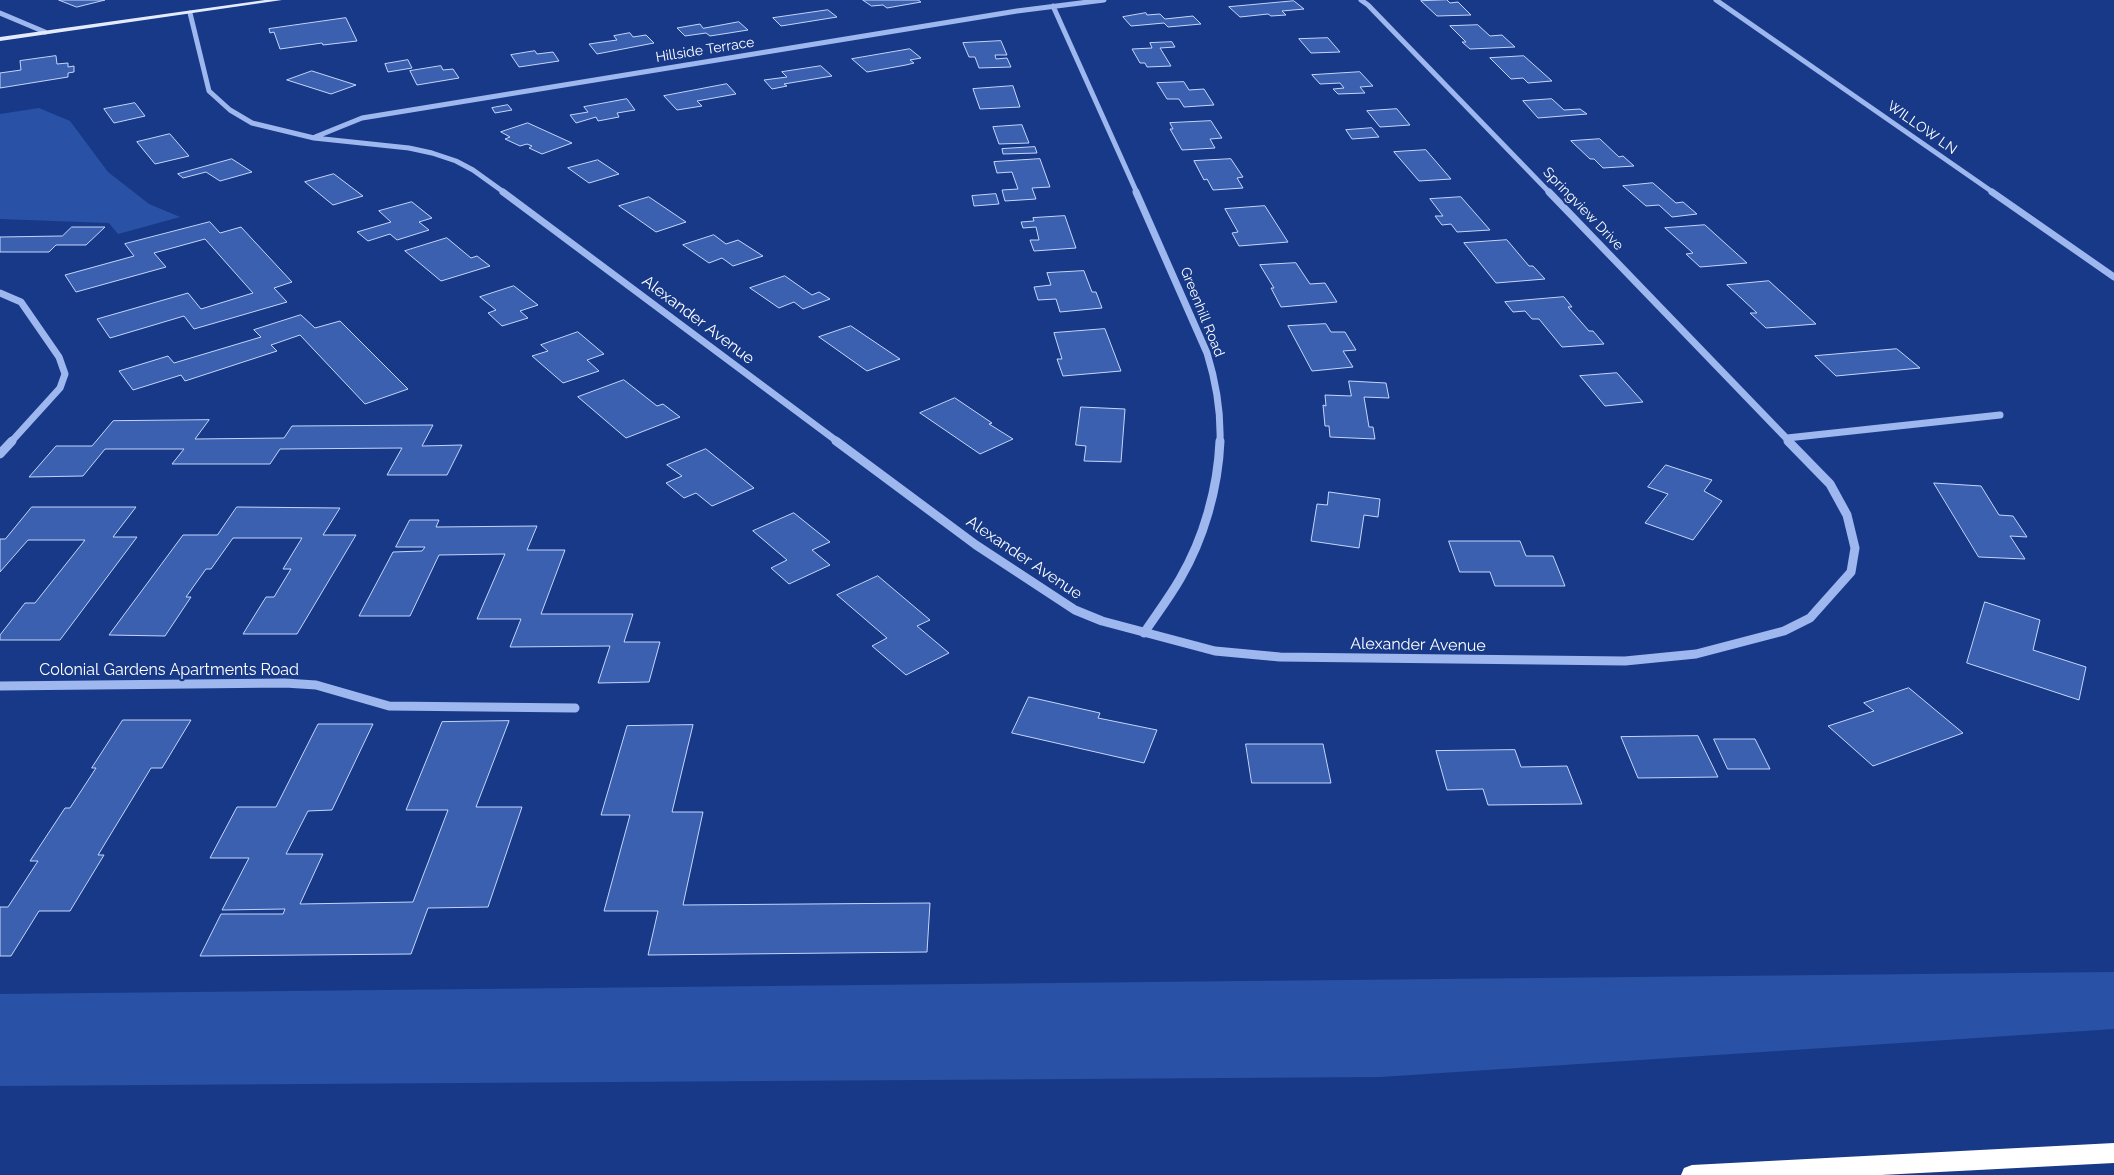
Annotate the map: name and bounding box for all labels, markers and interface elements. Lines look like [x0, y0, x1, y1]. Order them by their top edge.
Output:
street label: Hillside Terrace [654, 34, 756, 66]
street label: WILLOW LN [1884, 98, 1960, 158]
street label: Springview Drive [1539, 164, 1627, 254]
street label: Greenhill Road [1176, 265, 1228, 359]
street label: Alexander Avenue [638, 272, 758, 368]
street label: Alexander Avenue [962, 512, 1086, 604]
street label: Alexander Avenue [1350, 634, 1486, 656]
street label: Colonial Gardens Apartments Road [39, 660, 299, 680]

